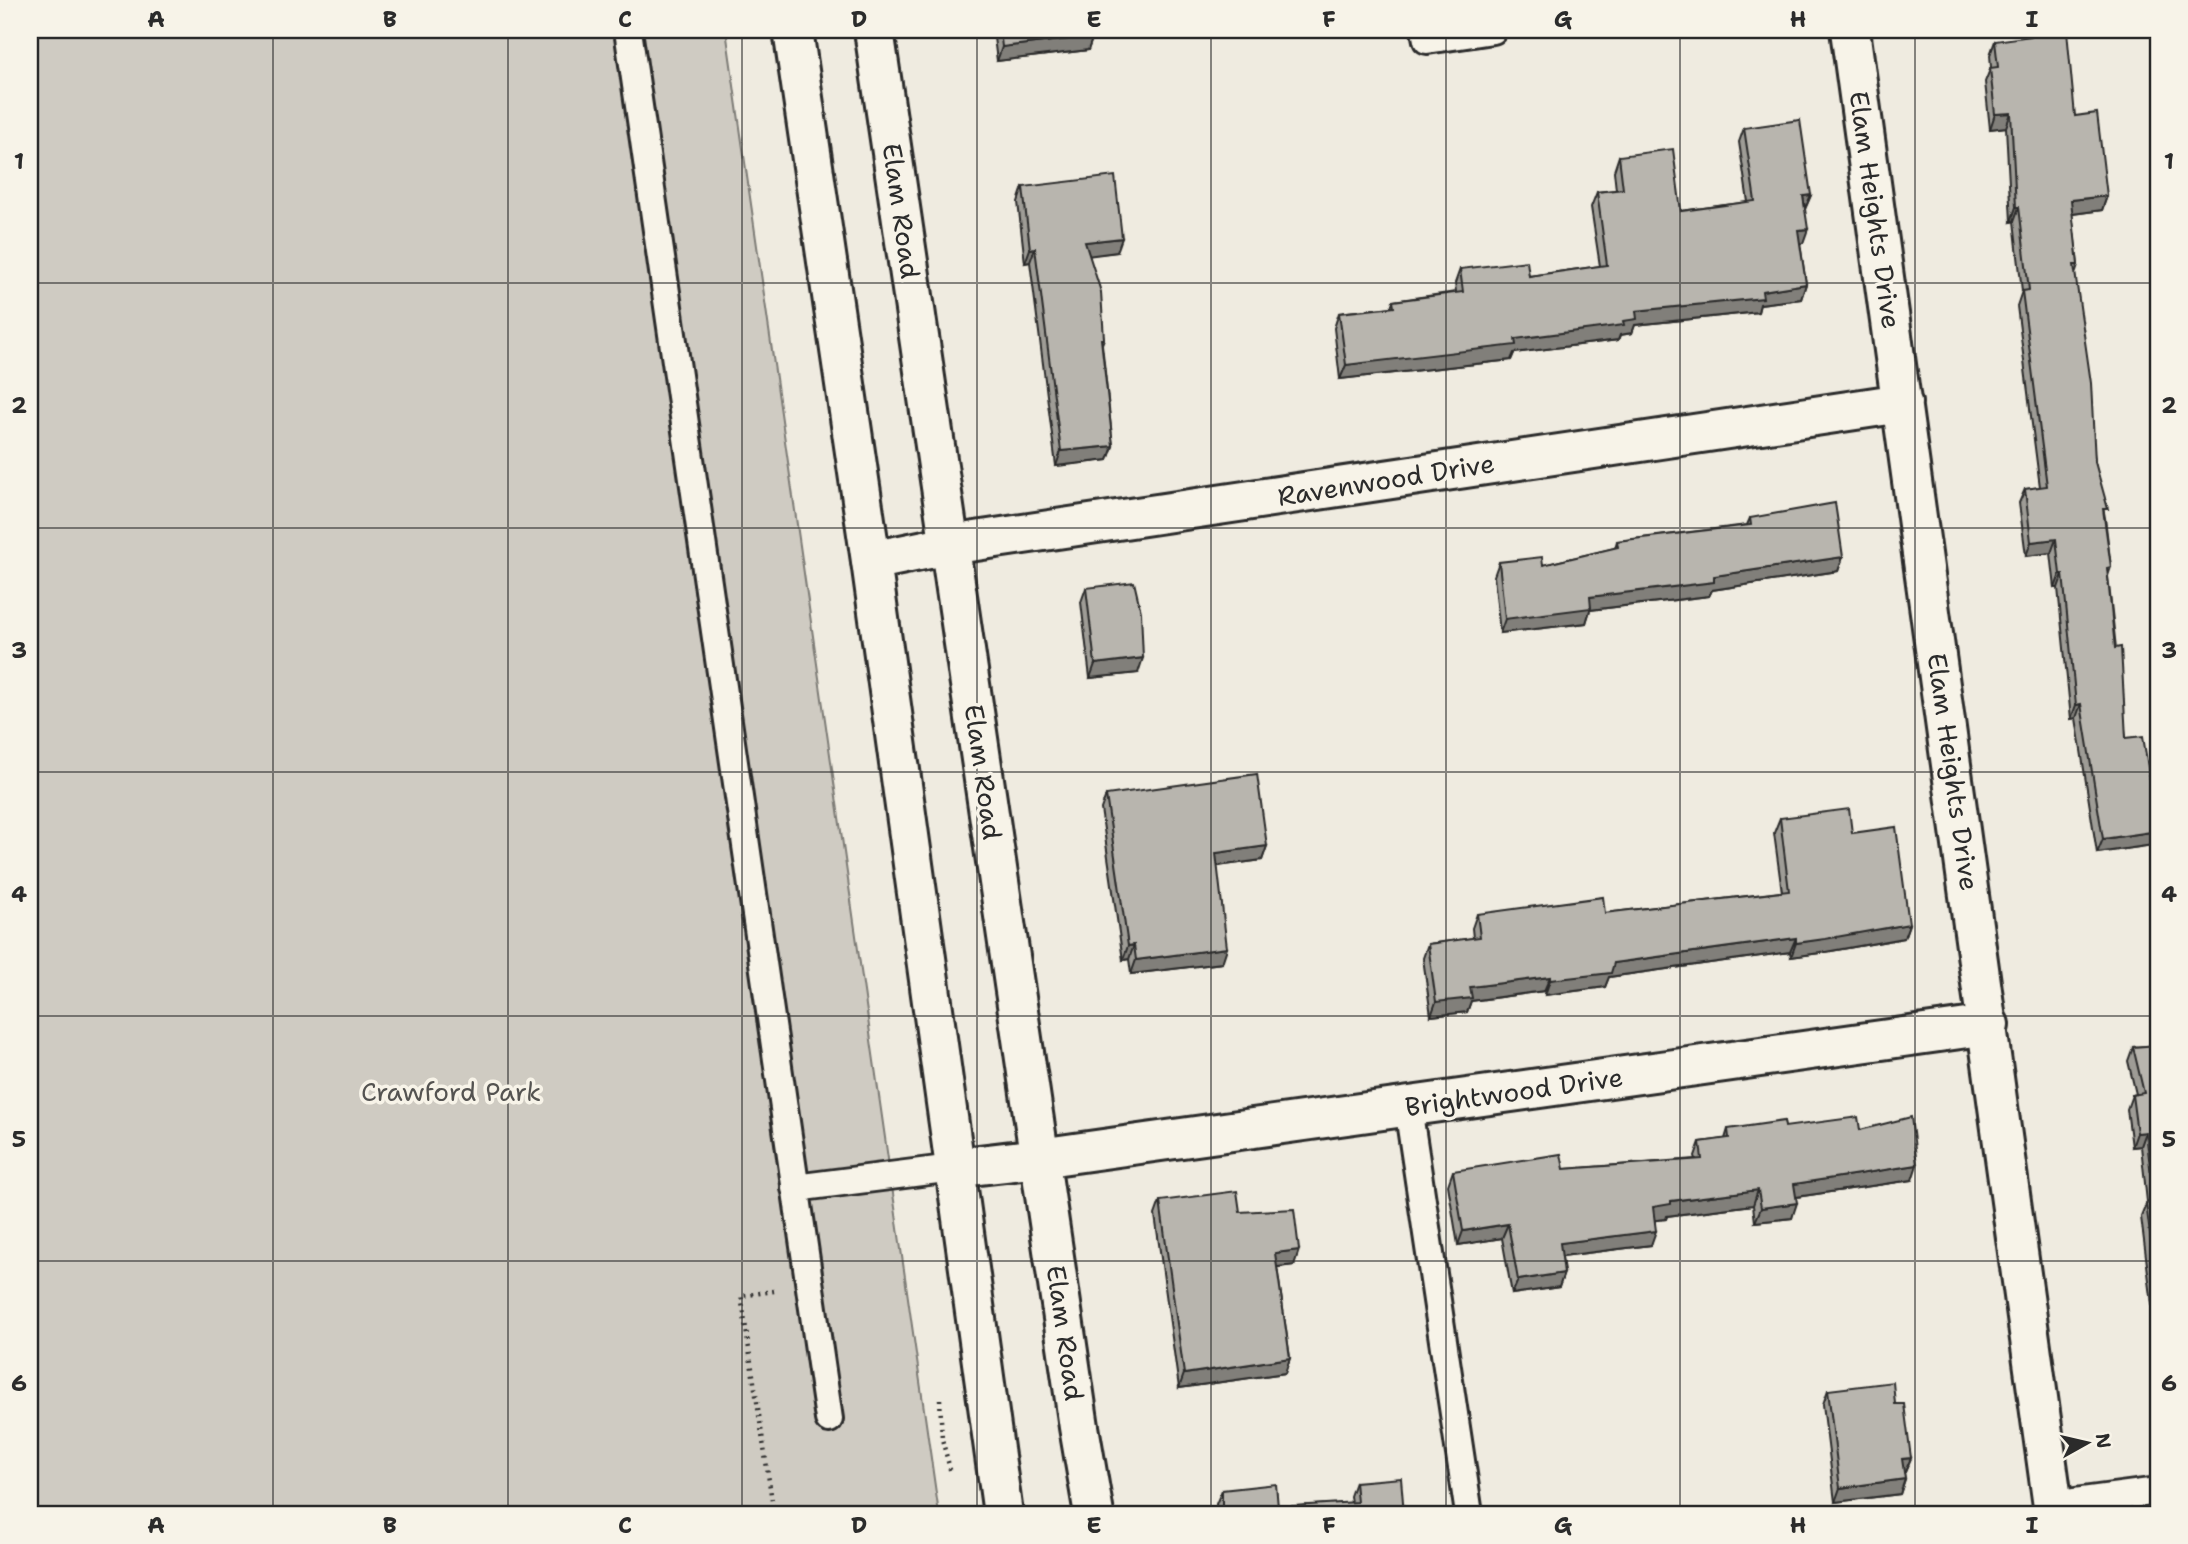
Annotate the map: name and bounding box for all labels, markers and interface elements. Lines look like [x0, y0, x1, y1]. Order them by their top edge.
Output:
text: A [147, 4, 165, 34]
text: B [383, 4, 397, 34]
text: C [618, 4, 632, 34]
text: D [851, 4, 867, 34]
text: E [1086, 4, 1102, 34]
text: F [1322, 4, 1336, 34]
text: G [1554, 4, 1573, 34]
text: H [1790, 4, 1806, 34]
text: I [2026, 4, 2039, 34]
street label: Elam Heights Drive [1841, 89, 1910, 331]
street label: Elam Road [875, 141, 928, 281]
text: 1 [14, 146, 24, 176]
text: 1 [2164, 146, 2174, 176]
text: 2 [11, 390, 27, 420]
text: 2 [2161, 390, 2177, 420]
street label: Ravenwood Drive [1275, 445, 1497, 514]
text: 3 [11, 635, 27, 665]
text: 3 [2161, 635, 2177, 665]
street label: Elam Heights Drive [1919, 651, 1988, 893]
street label: Elam Road [957, 702, 1010, 842]
text: 4 [11, 879, 27, 909]
text: 4 [2161, 879, 2177, 909]
street label: Brightwood Drive [1403, 1059, 1625, 1124]
park label: Crawford Park [361, 1074, 541, 1109]
text: 5 [12, 1124, 26, 1154]
text: 5 [2162, 1124, 2176, 1154]
street label: Elam Road [1039, 1263, 1092, 1403]
text: 6 [11, 1368, 27, 1398]
text: 6 [2161, 1368, 2177, 1398]
north arrow [2052, 1408, 2122, 1478]
text: N [2090, 1432, 2117, 1450]
text: A [147, 1510, 165, 1540]
text: B [383, 1510, 397, 1540]
text: C [618, 1510, 632, 1540]
text: D [851, 1510, 867, 1540]
text: E [1086, 1510, 1102, 1540]
text: F [1322, 1510, 1336, 1540]
text: G [1554, 1510, 1573, 1540]
text: H [1790, 1510, 1806, 1540]
text: I [2026, 1510, 2039, 1540]

